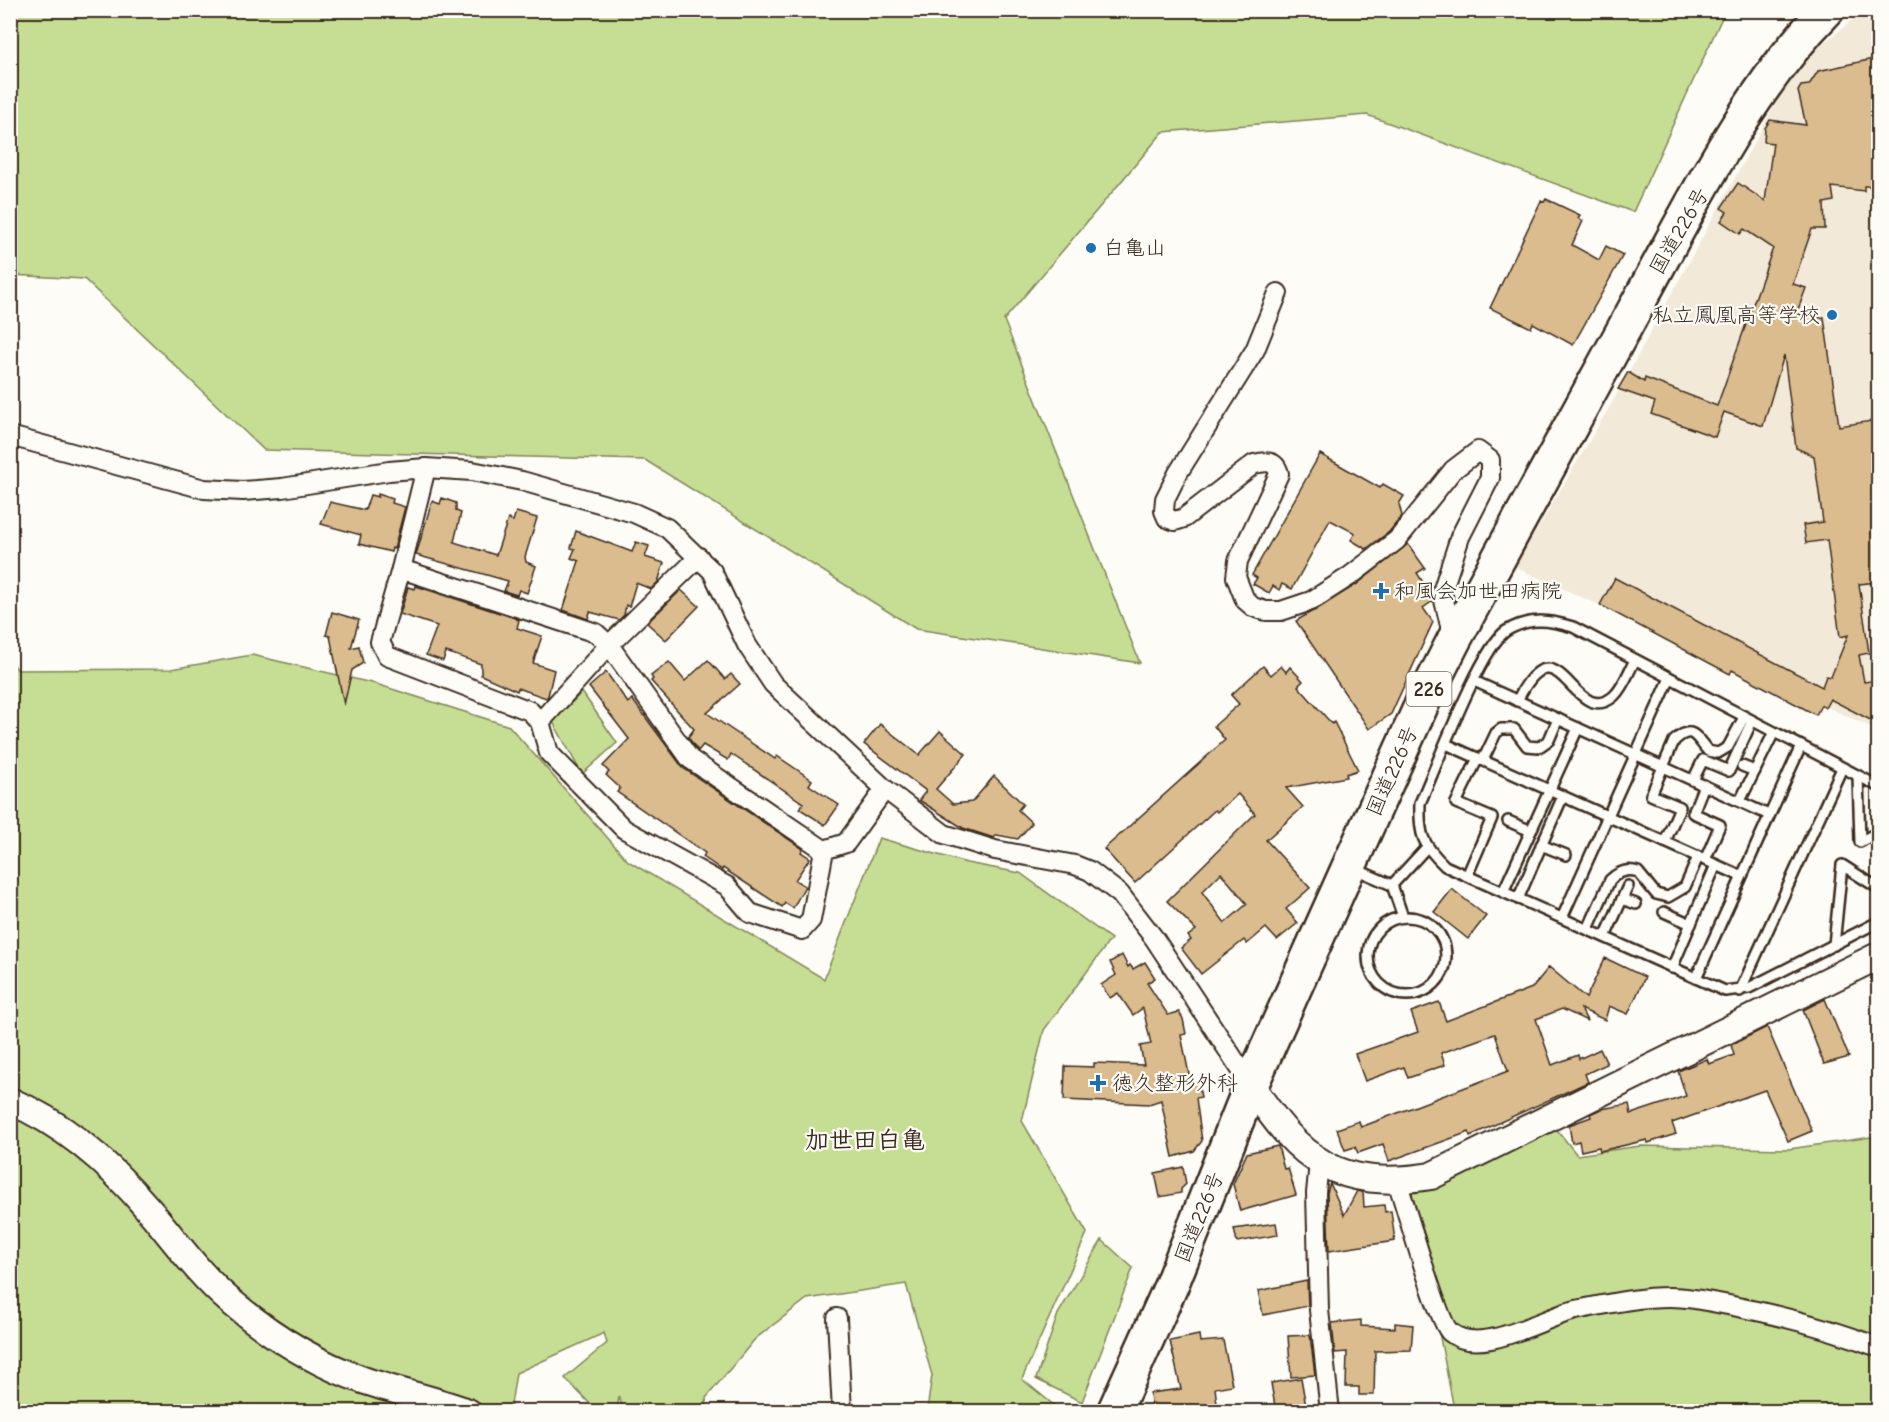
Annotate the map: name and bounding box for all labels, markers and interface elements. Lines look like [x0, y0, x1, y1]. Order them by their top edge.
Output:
street label: 国道226号 [1645, 183, 1713, 279]
place label: 白亀山 [1103, 236, 1166, 260]
marker: 白亀山 [1084, 241, 1098, 255]
place label: 私立鳳凰高等学校 [1652, 303, 1820, 327]
marker: 私立鳳凰高等学校 [1825, 308, 1839, 322]
place label: 和風会加世田病院 [1394, 579, 1562, 603]
marker: 和風会加世田病院 [1372, 582, 1390, 600]
road number: 226 [1406, 672, 1452, 706]
street label: 国道226号 [1361, 722, 1423, 820]
place label: 徳久整形外科 [1112, 1071, 1238, 1095]
marker: 徳久整形外科 [1089, 1074, 1107, 1092]
district label: 加世田白亀 [805, 1126, 925, 1154]
street label: 国道226号 [1170, 1168, 1228, 1266]

